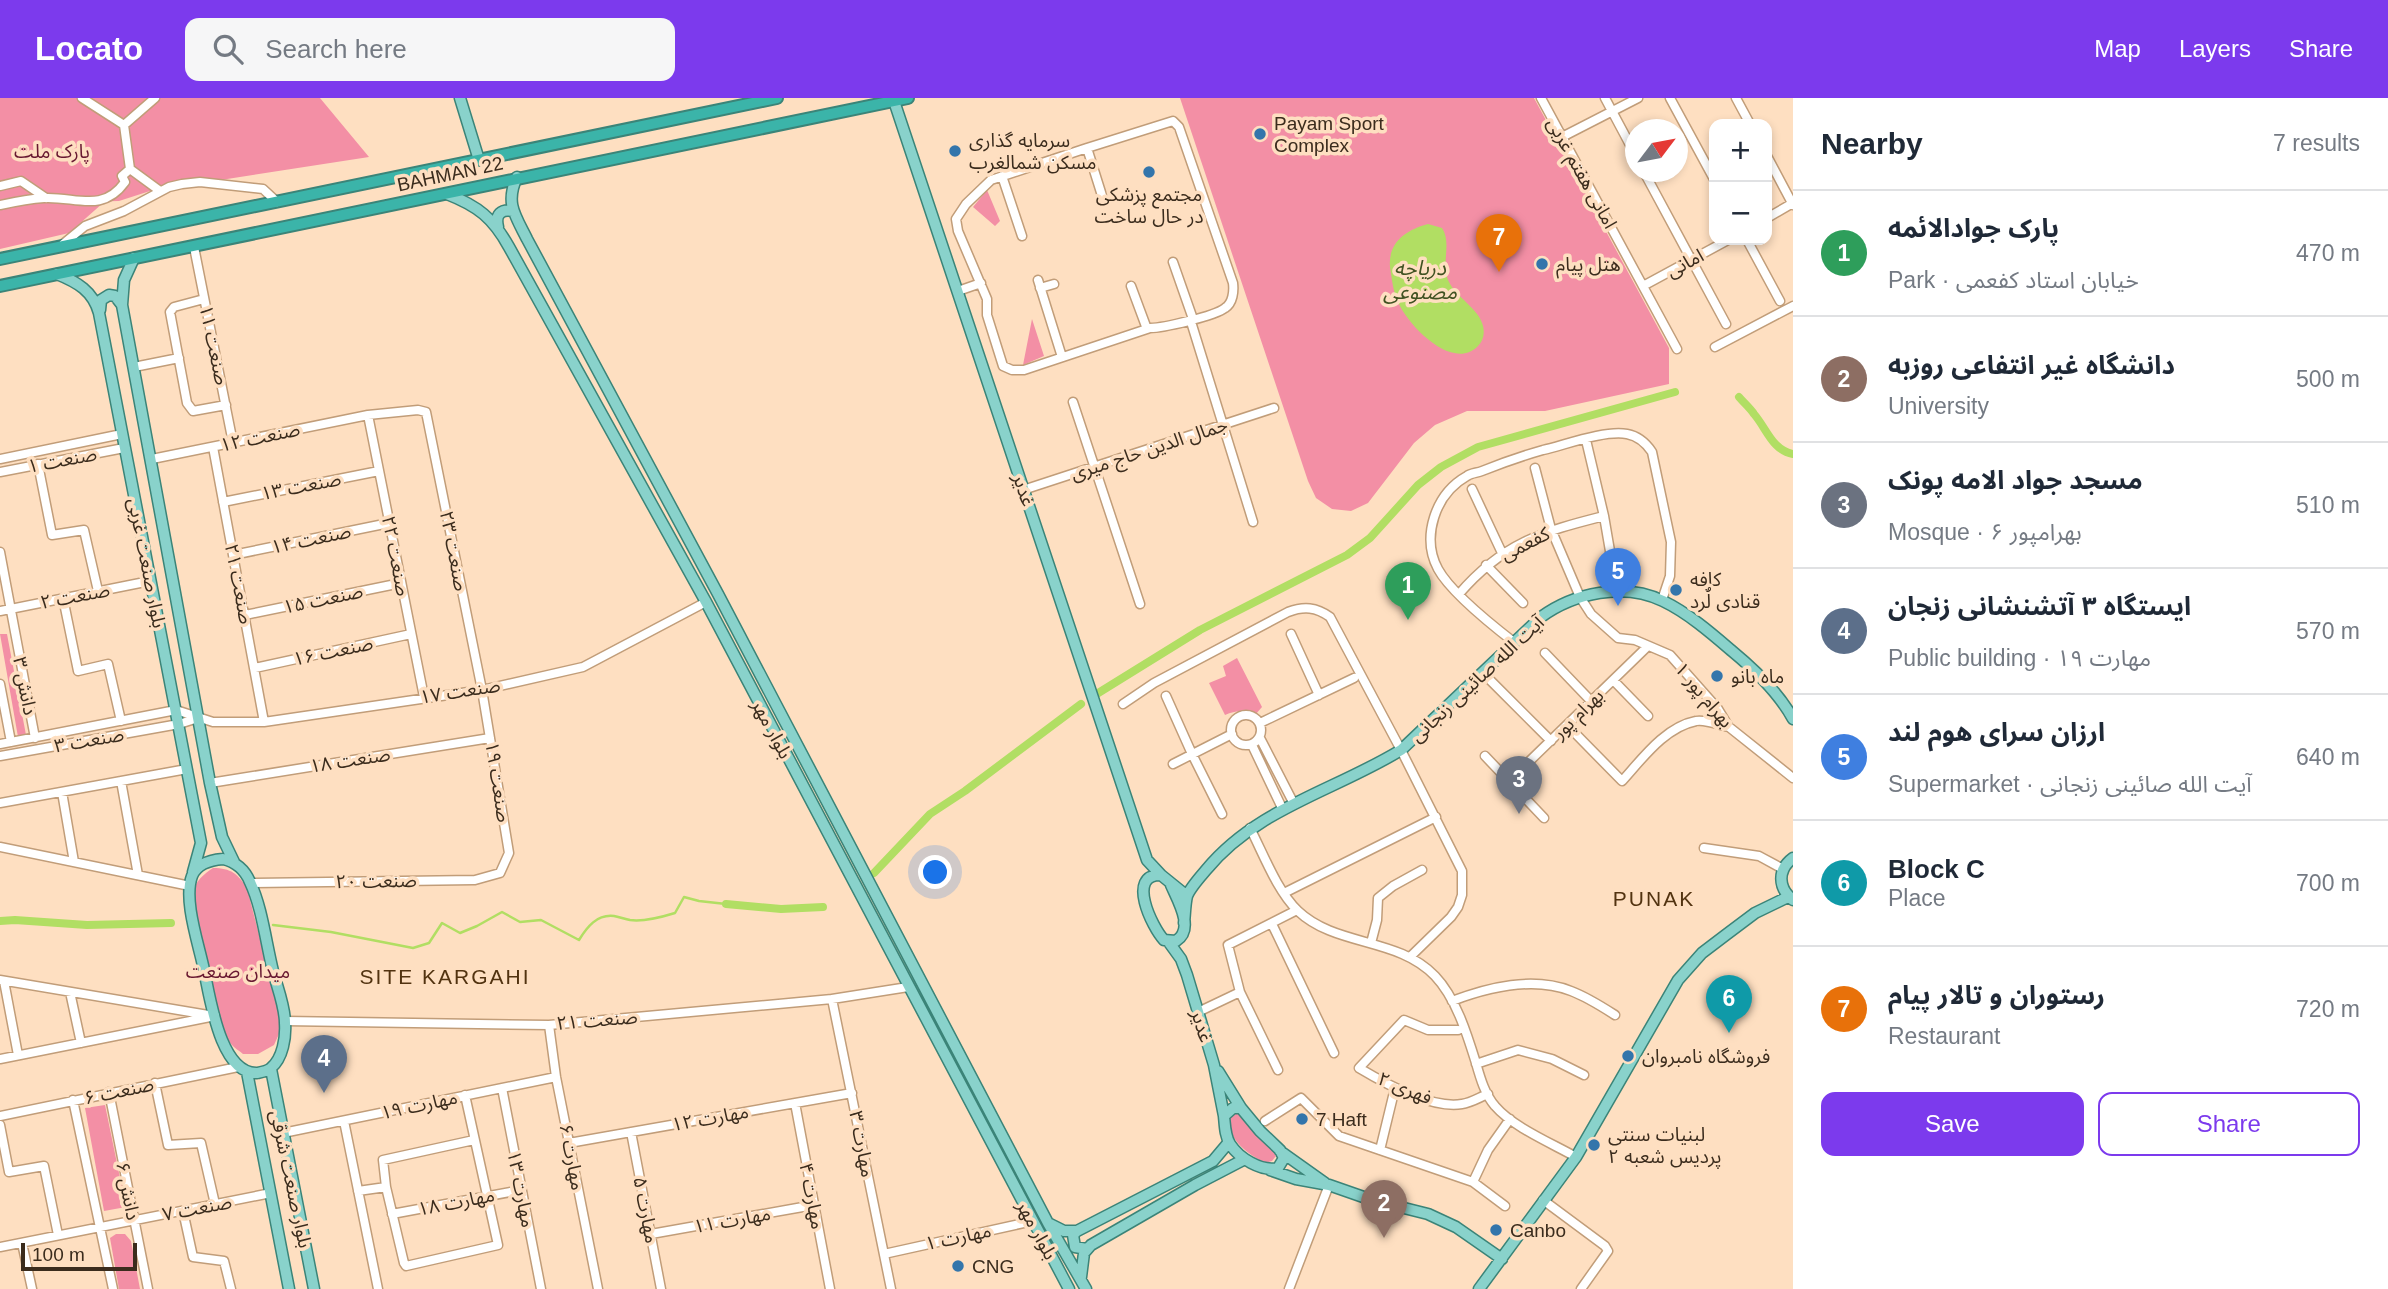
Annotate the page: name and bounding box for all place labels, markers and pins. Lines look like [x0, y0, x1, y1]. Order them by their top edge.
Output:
place label: Payam Sport Complex [1274, 113, 1385, 156]
marker: Payam Sport Complex [1252, 126, 1268, 142]
place label: سرمایه گذاری مسکن شمالغرب [969, 130, 1097, 174]
marker: سرمایه گذاری مسکن شمالغرب [947, 143, 963, 159]
marker: مجتمع پزشکی در حال ساخت [1141, 164, 1157, 180]
place label: مجتمع پزشکی در حال ساخت [1095, 184, 1203, 228]
pin: 7 [1476, 214, 1522, 272]
place label: هتل پیام [1556, 254, 1621, 279]
marker: هتل پیام [1534, 256, 1550, 272]
pin: 5 [1595, 548, 1641, 606]
pin: 1 [1385, 562, 1431, 620]
place label: کافه قنادی لٌرد [1690, 569, 1760, 613]
marker: کافه قنادی لٌرد [1668, 582, 1684, 598]
place label: ماه بانو [1731, 666, 1784, 688]
marker: ماه بانو [1709, 668, 1725, 684]
pin: 3 [1496, 756, 1542, 814]
pin: 6 [1706, 975, 1752, 1033]
pin: 4 [301, 1035, 347, 1093]
place label: فروشگاه نامبروان [1642, 1046, 1770, 1068]
marker: فروشگاه نامبروان [1620, 1048, 1636, 1064]
place label: 7 Haft [1316, 1109, 1367, 1130]
marker: 7 Haft [1294, 1111, 1310, 1127]
place label: لبنیات سنتی پردیس شعبه ۲ [1608, 1124, 1721, 1169]
marker: لبنیات سنتی پردیس شعبه ۲ [1586, 1137, 1602, 1153]
pin: 2 [1361, 1180, 1407, 1238]
place label: Canbo [1510, 1220, 1566, 1241]
marker: Canbo [1488, 1222, 1504, 1238]
place label: CNG [972, 1256, 1014, 1277]
marker: CNG [950, 1258, 966, 1274]

